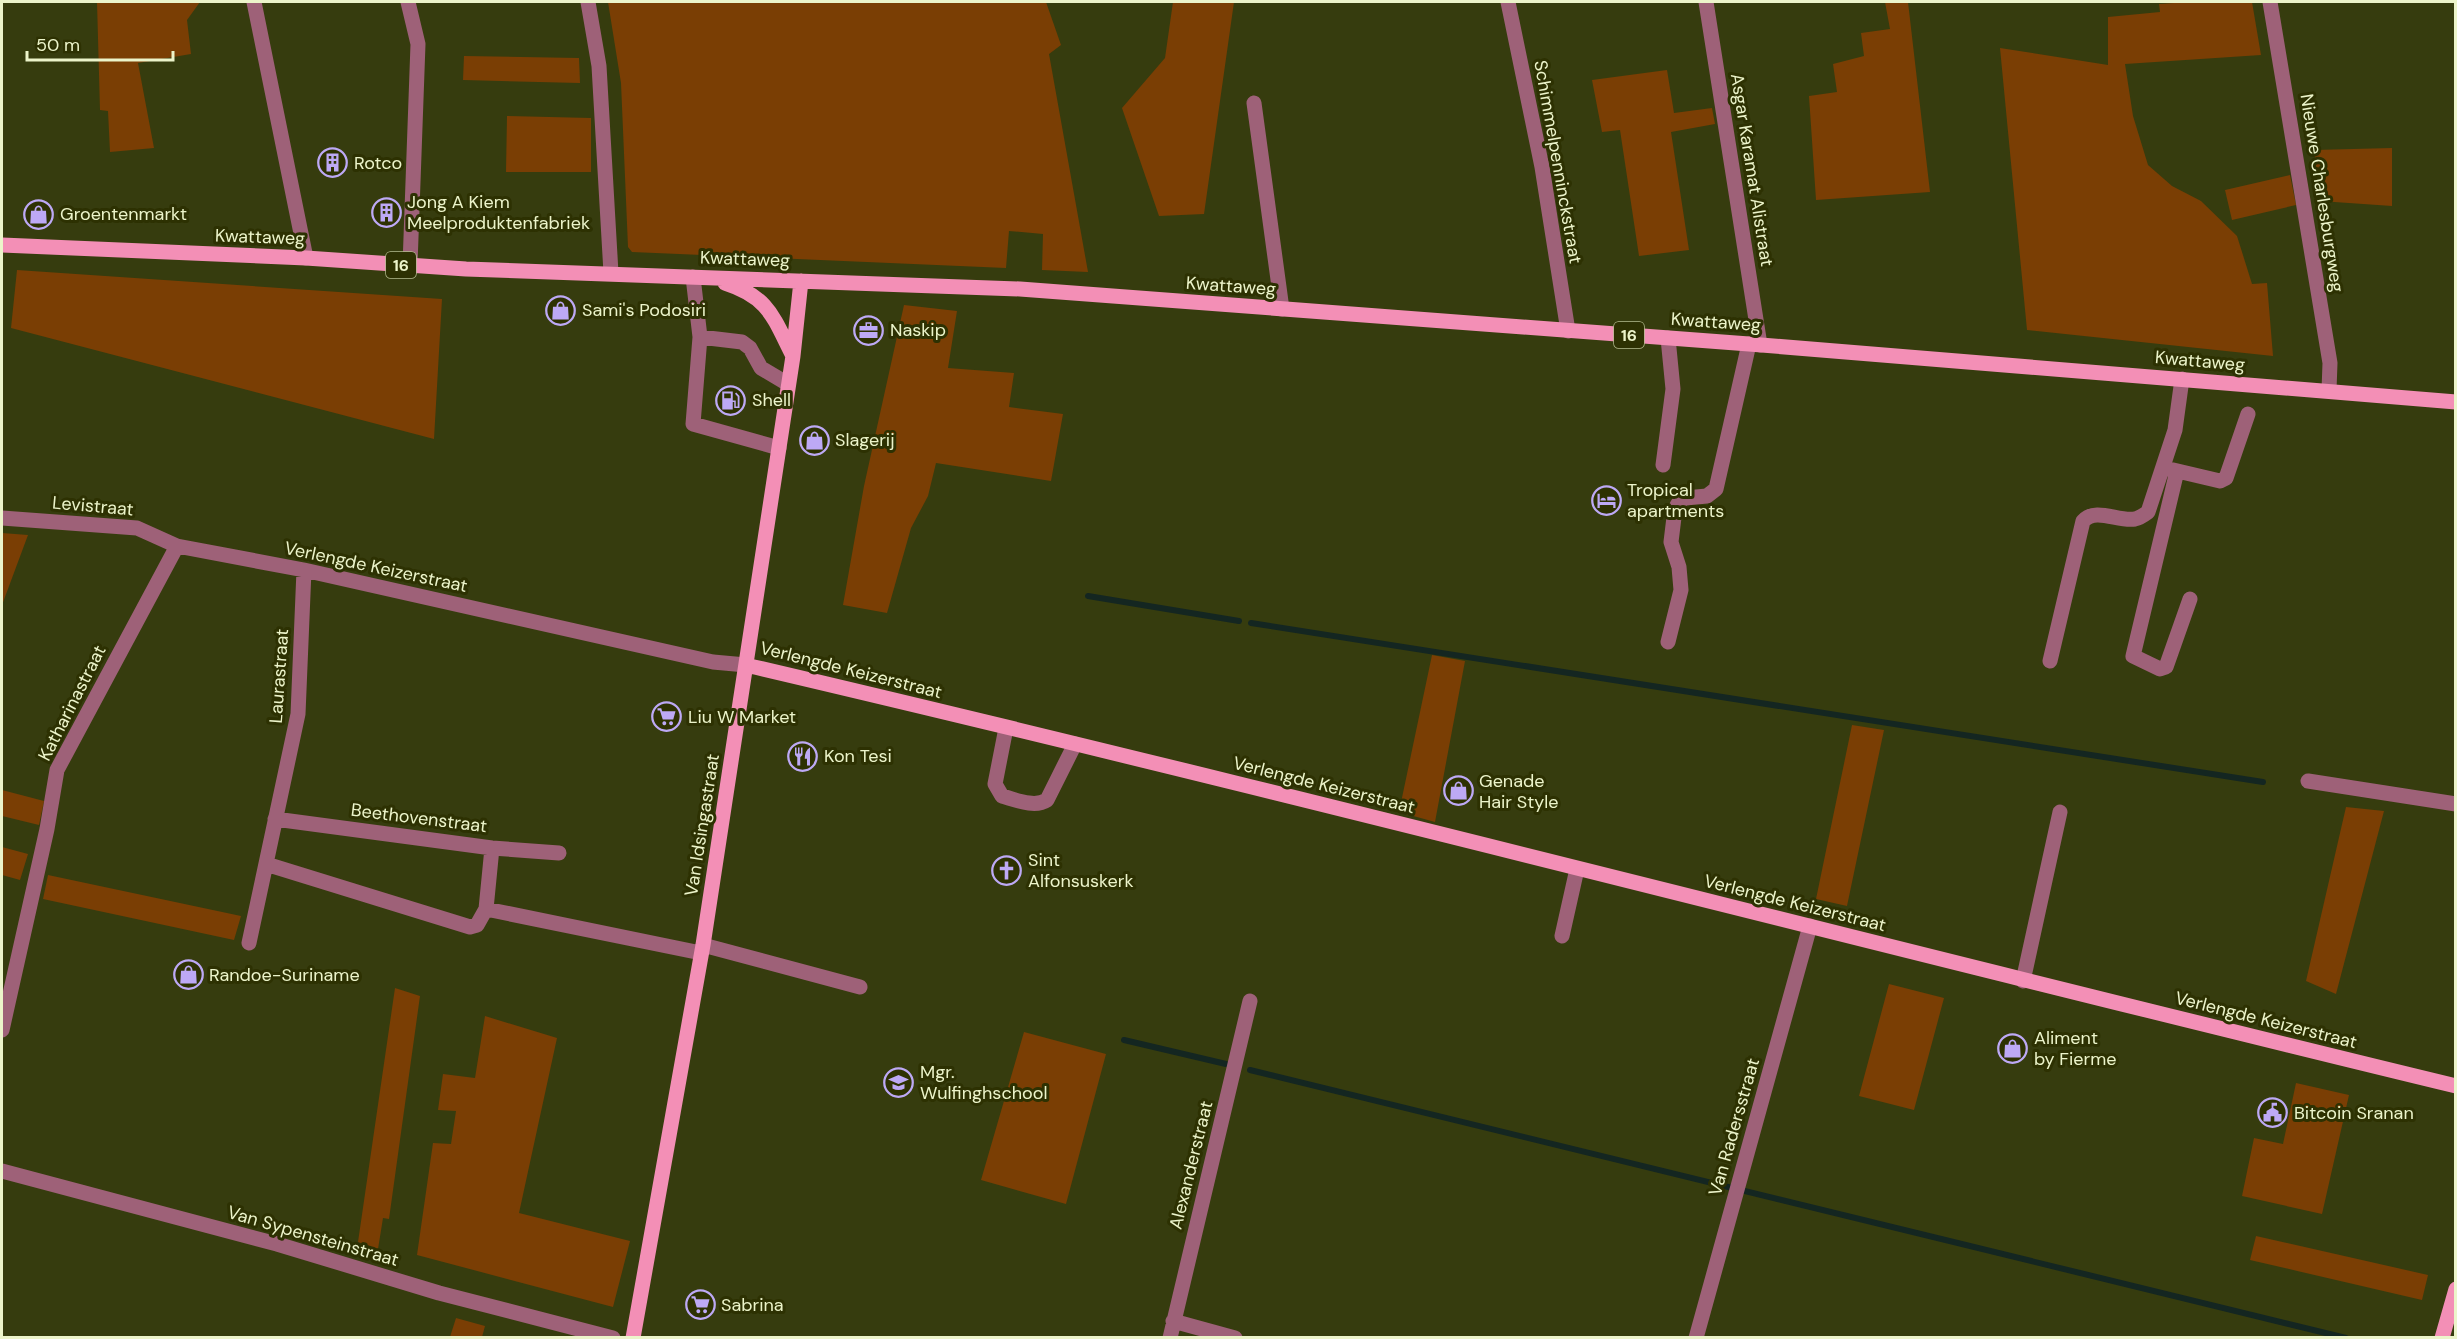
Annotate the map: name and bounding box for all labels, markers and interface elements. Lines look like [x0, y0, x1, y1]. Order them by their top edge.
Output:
scale bar [27, 24, 172, 62]
text: 50 m [36, 33, 80, 57]
street label: Schimmelpenninckstraat [1528, 58, 1588, 266]
street label: Asgar Karamat Alistraat [1725, 72, 1779, 268]
street label: Nieuwe Charlesburgweg [2294, 92, 2350, 294]
building icon: Rotco [317, 147, 349, 179]
place label: Rotco [354, 151, 402, 175]
place label: Jong A Kiem Meelproduktenfabriek [407, 190, 590, 235]
building icon: Jong A Kiem Meelproduktenfabriek [370, 196, 402, 228]
shop icon: Groentenmarkt [23, 198, 55, 230]
place label: Groentenmarkt [60, 202, 187, 226]
street label: Kwattaweg [214, 223, 306, 251]
street label: Kwattaweg [699, 245, 791, 273]
road number: 16 [386, 252, 416, 278]
street label: Kwattaweg [1185, 271, 1277, 301]
shop icon: Sami's Podosiri [545, 294, 577, 326]
place label: Sami's Podosiri [582, 298, 706, 322]
street label: Kwattaweg [1670, 307, 1762, 337]
office icon: Naskip [853, 314, 885, 346]
place label: Naskip [890, 318, 946, 342]
road number: 16 [1614, 322, 1644, 348]
street label: Kwattaweg [2154, 345, 2246, 377]
fuel station icon: Shell [715, 384, 747, 416]
place label: Shell [752, 388, 791, 412]
shop icon: Slagerij [798, 424, 830, 456]
place label: Slagerij [835, 428, 895, 452]
place label: Tropical apartments [1627, 478, 1724, 523]
hotel icon: Tropical apartments [1590, 484, 1622, 516]
street label: Levistraat [51, 490, 135, 522]
street label: Verlengde Keizerstraat [282, 536, 470, 598]
street label: Laurastraat [264, 628, 294, 724]
street label: Verlengde Keizerstraat [758, 636, 944, 704]
street label: Katharinastraat [33, 641, 111, 765]
supermarket icon: Liu W Market [651, 701, 683, 733]
place label: Liu W Market [688, 705, 796, 729]
restaurant icon: Kon Tesi [787, 740, 819, 772]
place label: Kon Tesi [824, 744, 892, 768]
street label: Verlengde Keizerstraat [1231, 751, 1417, 819]
street label: Van Idsingastraat [679, 752, 725, 898]
place label: Genade Hair Style [1479, 769, 1559, 814]
shop icon: Genade Hair Style [1442, 775, 1474, 807]
street label: Beethovenstraat [350, 798, 488, 838]
place label: Sint Alfonsuskerk [1028, 848, 1134, 893]
church icon: Sint Alfonsuskerk [991, 854, 1023, 886]
street label: Verlengde Keizerstraat [1702, 869, 1888, 937]
shop icon: Randoe-Suriname [172, 959, 204, 991]
place label: Randoe-Suriname [209, 963, 360, 987]
street label: Verlengde Keizerstraat [2173, 986, 2359, 1054]
place label: Aliment by Fierme [2034, 1026, 2116, 1071]
shop icon: Aliment by Fierme [1997, 1032, 2029, 1064]
street label: Van Radersstraat [1703, 1055, 1765, 1199]
place label: Mgr. Wulfinghschool [920, 1060, 1047, 1105]
school or university icon: Mgr. Wulfinghschool [883, 1066, 915, 1098]
public building icon: Bitcoin Sranan [2257, 1097, 2289, 1129]
street label: Alexanderstraat [1163, 1098, 1219, 1232]
place label: Bitcoin Sranan [2294, 1101, 2414, 1125]
street label: Van Sypensteinstraat [224, 1200, 402, 1272]
supermarket icon: Sabrina [684, 1289, 716, 1321]
place label: Sabrina [721, 1293, 784, 1317]

